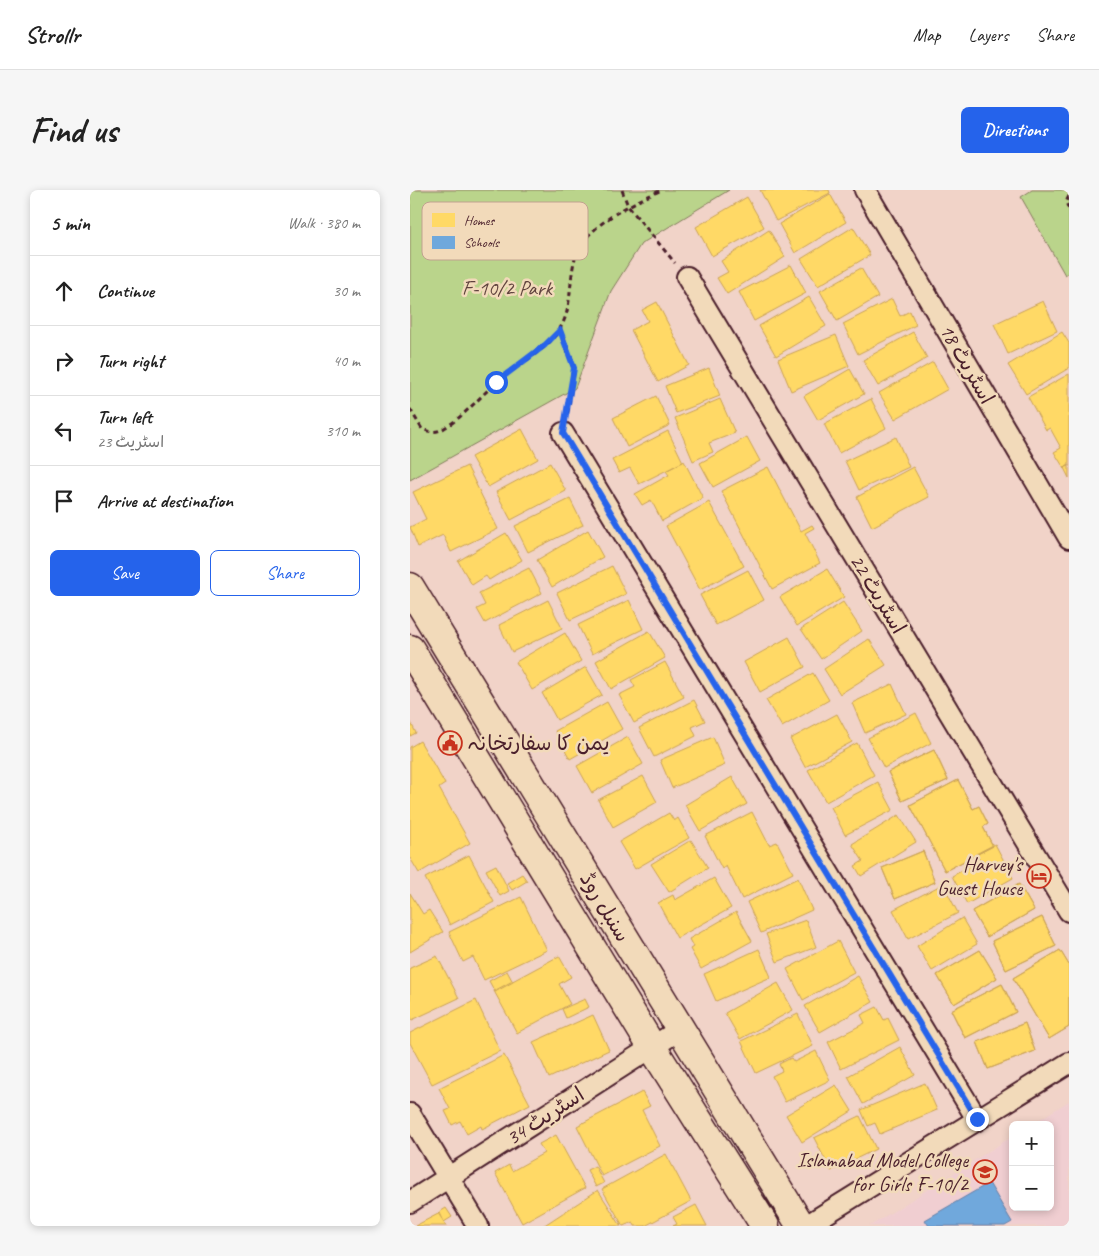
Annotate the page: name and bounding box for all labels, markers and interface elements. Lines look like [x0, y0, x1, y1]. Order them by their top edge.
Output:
text: Strollr [25, 20, 80, 50]
text: Map [913, 24, 941, 46]
text: Layers [969, 24, 1008, 46]
text: Share [1036, 24, 1074, 46]
button: Directions [961, 107, 1069, 153]
text: Find us [30, 108, 117, 153]
legend [422, 202, 588, 260]
text: 5 min [50, 210, 90, 236]
text: Homes [464, 212, 495, 229]
text: Walk · 380 m [288, 213, 360, 233]
text: Schools [464, 234, 500, 251]
park label: F-10/2 Park [462, 275, 553, 301]
icon: ahead [50, 277, 78, 305]
text: Continue [97, 279, 154, 303]
text: 30 m [333, 281, 360, 301]
street label: اسٹریٹ 18 [934, 319, 1000, 409]
icon: right [50, 347, 78, 375]
text: Turn right [97, 349, 164, 373]
text: 40 m [333, 351, 360, 371]
route start [485, 371, 508, 394]
text: Turn left [97, 405, 152, 429]
icon: left [50, 417, 78, 445]
text: 310 m [326, 421, 360, 441]
text: اسٹریٹ 23 [97, 432, 164, 452]
icon: arrive [50, 487, 78, 515]
text: Arrive at destination [97, 489, 233, 513]
button: Save [50, 550, 200, 596]
button: Share [210, 550, 360, 596]
street label: اسٹریٹ 22 [844, 550, 912, 638]
public building icon: یمن کا سفارتخانہ [437, 730, 463, 756]
place label: یمن کا سفارتخانہ [468, 730, 610, 756]
place label: Harvey's Guest House [937, 851, 1024, 901]
hotel icon: Harvey's Guest House [1026, 863, 1052, 889]
street label: سنبل روڈ [574, 867, 636, 947]
street label: اسٹریٹ 34 [501, 1081, 589, 1151]
route end [966, 1108, 989, 1131]
map controls [1009, 1121, 1054, 1211]
button: + [1009, 1121, 1054, 1166]
place label: Islamabad Model College for Girls F-10/2 [797, 1147, 970, 1197]
school or university icon: Islamabad Model College for Girls F-10/2 [972, 1159, 998, 1185]
button: − [1009, 1166, 1054, 1211]

